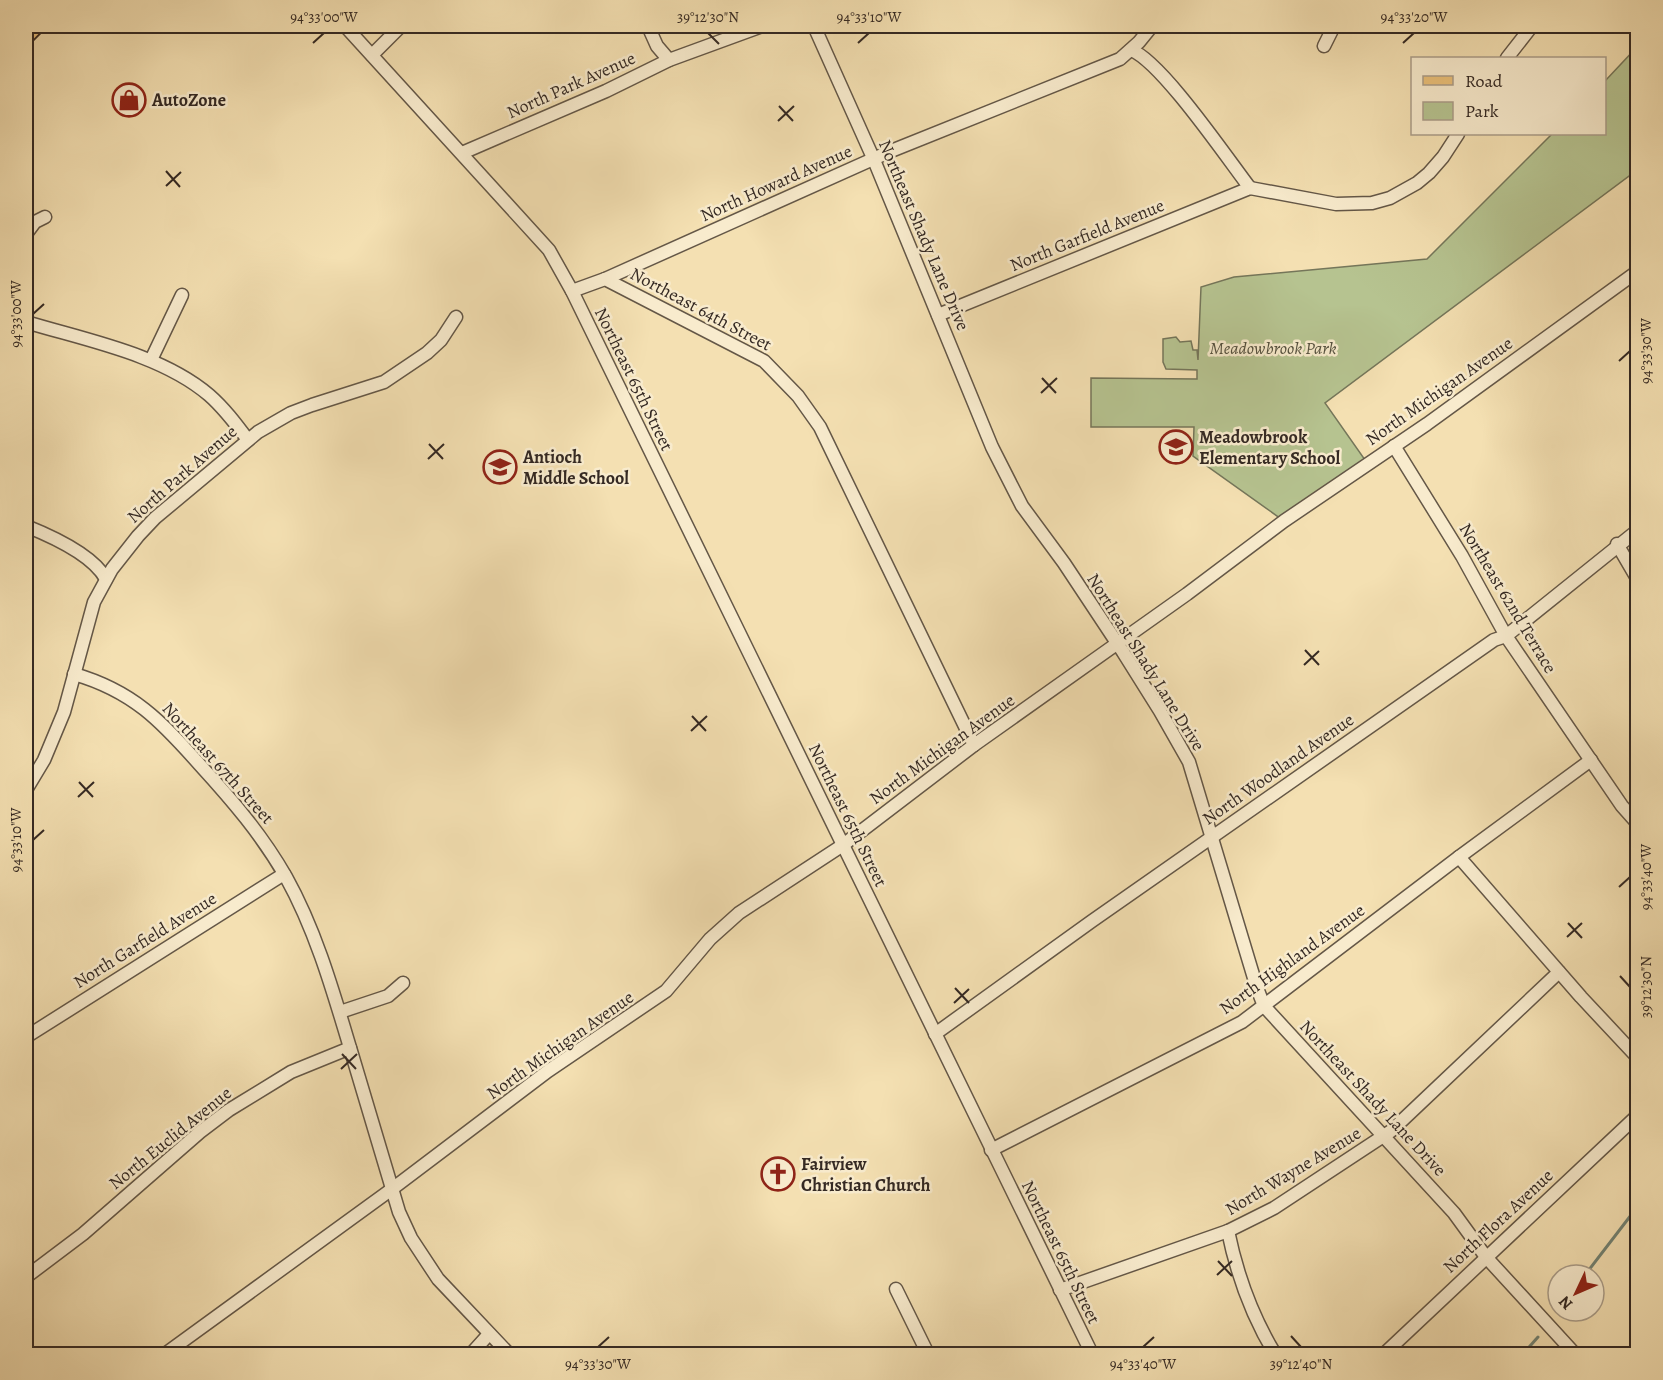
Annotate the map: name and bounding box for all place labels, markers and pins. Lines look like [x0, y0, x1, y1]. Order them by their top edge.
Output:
shop icon: AutoZone [111, 82, 147, 118]
place label: AutoZone [151, 88, 226, 112]
place label: Meadowbrook Elementary School [1199, 425, 1341, 470]
school or university icon: Meadowbrook Elementary School [1158, 429, 1194, 465]
place label: Antioch Middle School [522, 445, 629, 490]
school or university icon: Antioch Middle School [482, 449, 518, 485]
place label: Fairview Christian Church [801, 1152, 931, 1197]
church icon: Fairview Christian Church [760, 1156, 796, 1192]

